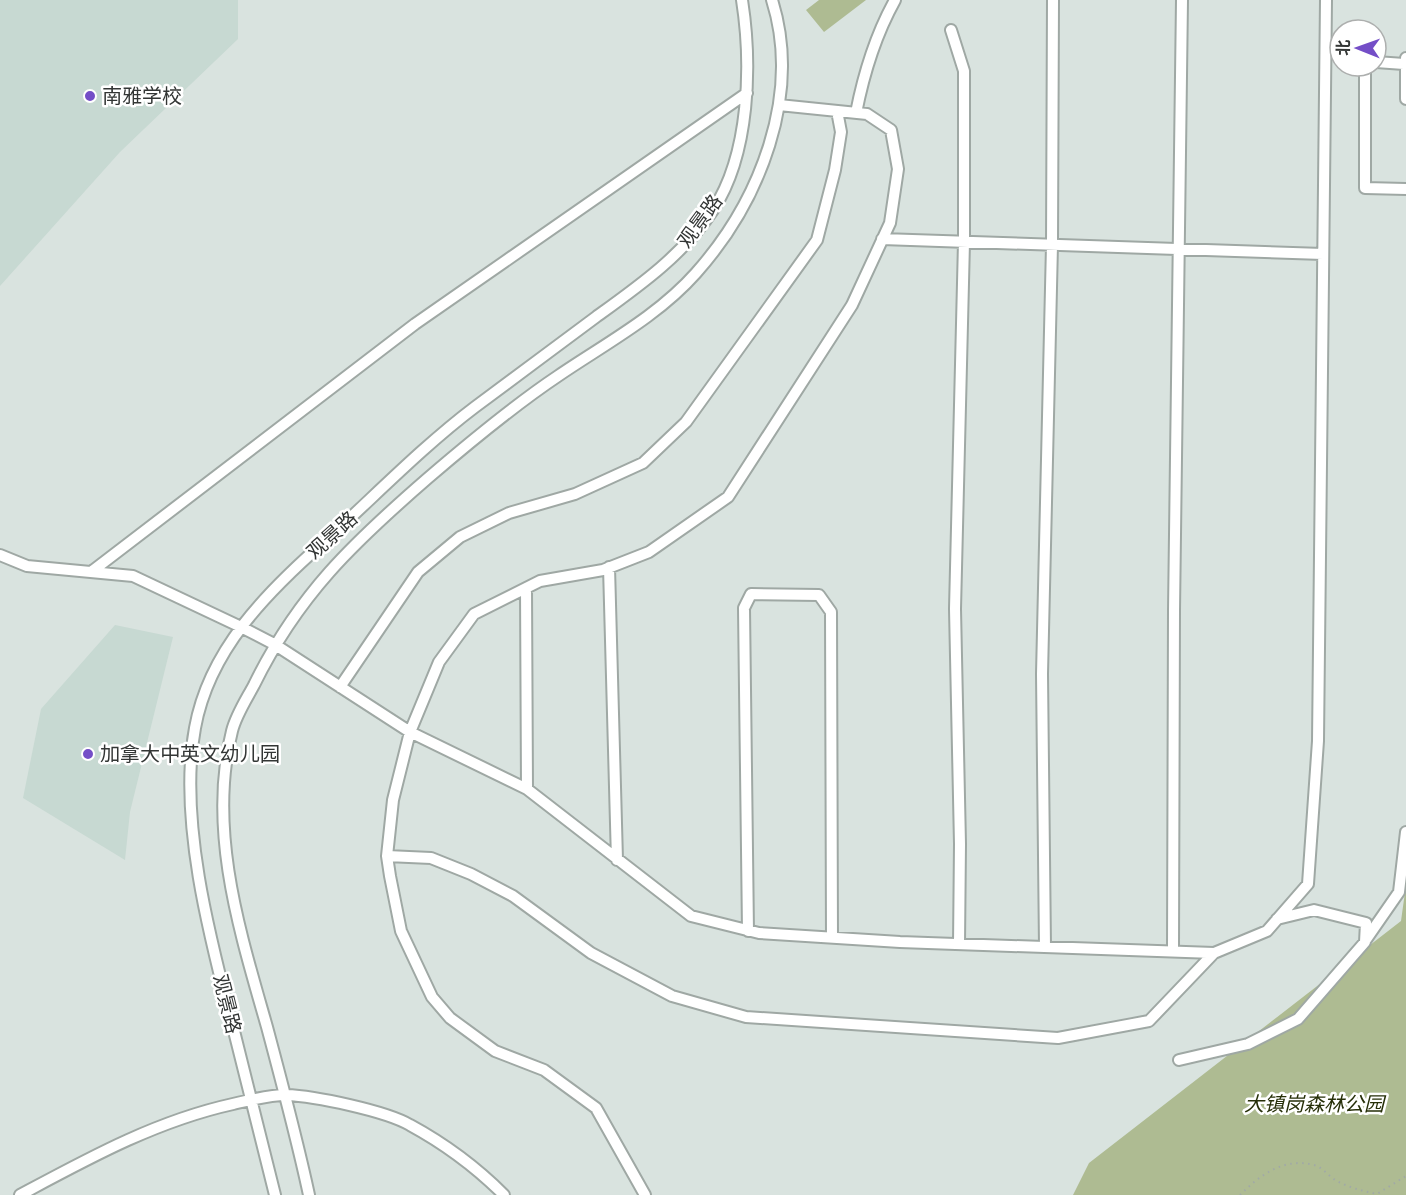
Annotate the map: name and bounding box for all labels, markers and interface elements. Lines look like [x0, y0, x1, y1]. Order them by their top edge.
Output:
north arrow [1328, 18, 1388, 78]
text: 北 [1335, 40, 1352, 56]
place label: 南雅学校 [102, 85, 182, 107]
marker: 南雅学校 [83, 89, 97, 103]
street label: 观景路 [673, 190, 727, 252]
street label: 观景路 [302, 507, 362, 563]
place label: 加拿大中英文幼儿园 [100, 743, 280, 765]
marker: 加拿大中英文幼儿园 [81, 747, 95, 761]
street label: 观景路 [209, 972, 245, 1036]
park label: 大镇岗森林公园 [1244, 1093, 1387, 1115]

